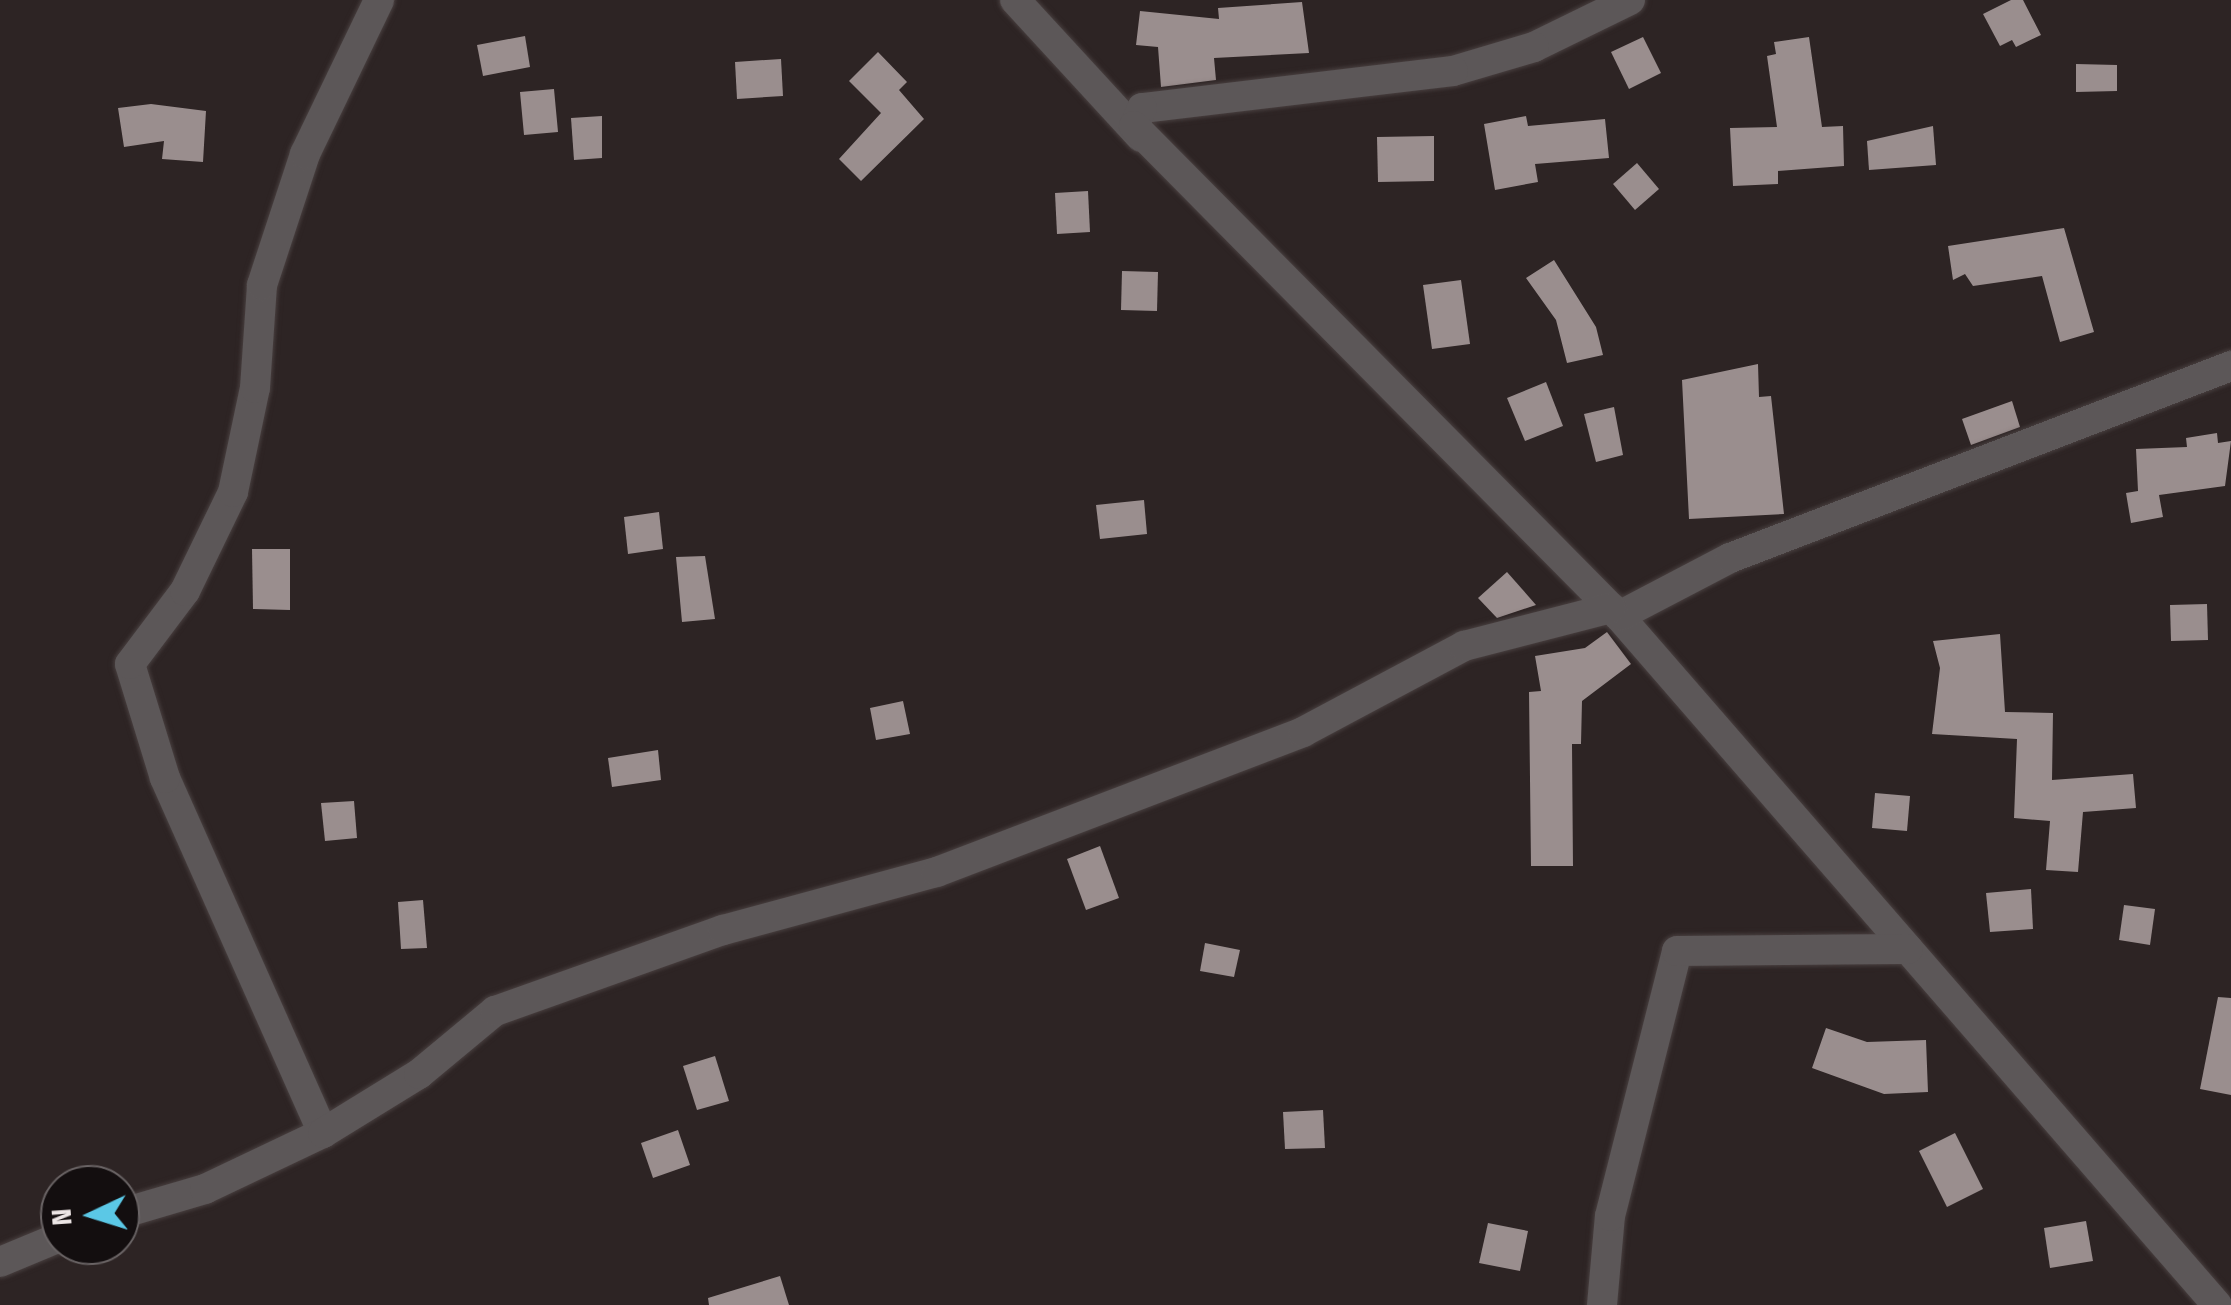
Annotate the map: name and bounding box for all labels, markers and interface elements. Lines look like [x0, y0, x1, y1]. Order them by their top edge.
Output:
north arrow [40, 1165, 140, 1265]
text: N [45, 1207, 79, 1227]

